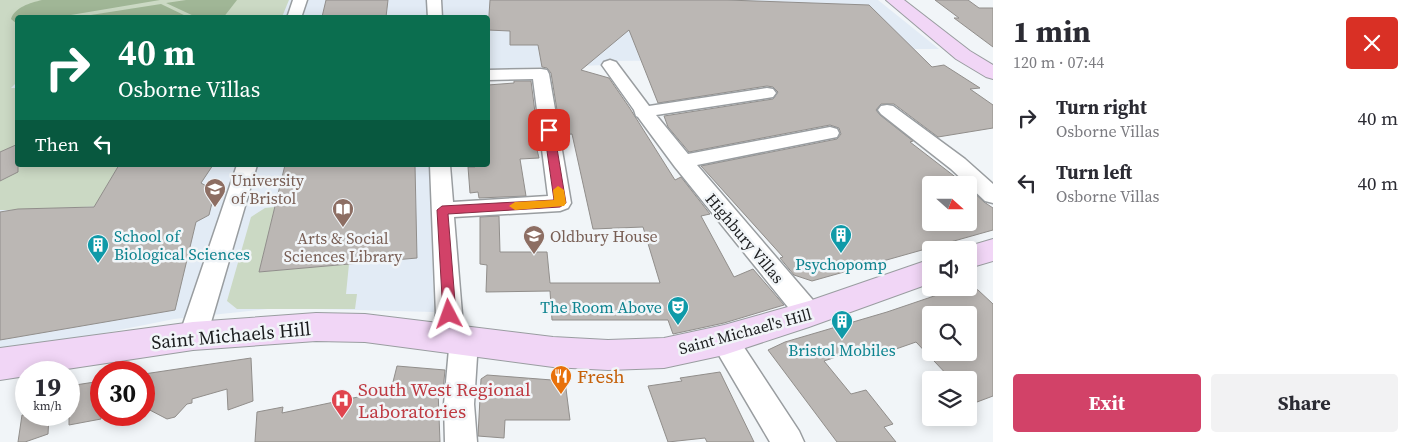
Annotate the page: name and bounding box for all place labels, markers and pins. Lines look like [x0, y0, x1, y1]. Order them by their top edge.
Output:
pin [528, 109, 570, 151]
place label: University of Bristol [231, 169, 305, 209]
school or university icon: University of Bristol [203, 177, 227, 208]
library icon: Arts & Social Sciences Library [331, 197, 355, 228]
building icon: Psychopomp [829, 223, 853, 254]
school or university icon: Oldbury House [522, 224, 546, 255]
place label: School of Biological Sciences [114, 225, 250, 265]
place label: Oldbury House [550, 225, 658, 247]
place label: Arts & Social Sciences Library [284, 227, 403, 267]
building icon: School of Biological Sciences [86, 233, 110, 264]
place label: Psychopomp [795, 253, 887, 275]
theatre icon: The Room Above [666, 295, 690, 326]
place label: The Room Above [540, 296, 662, 318]
building icon: Bristol Mobiles [830, 309, 854, 340]
place label: Bristol Mobiles [788, 339, 896, 361]
place label: Fresh [577, 363, 625, 389]
restaurant icon: Fresh [549, 364, 573, 395]
place label: South West Regional Laboratories [358, 376, 531, 424]
hospital icon: South West Regional Laboratories [330, 388, 354, 419]

